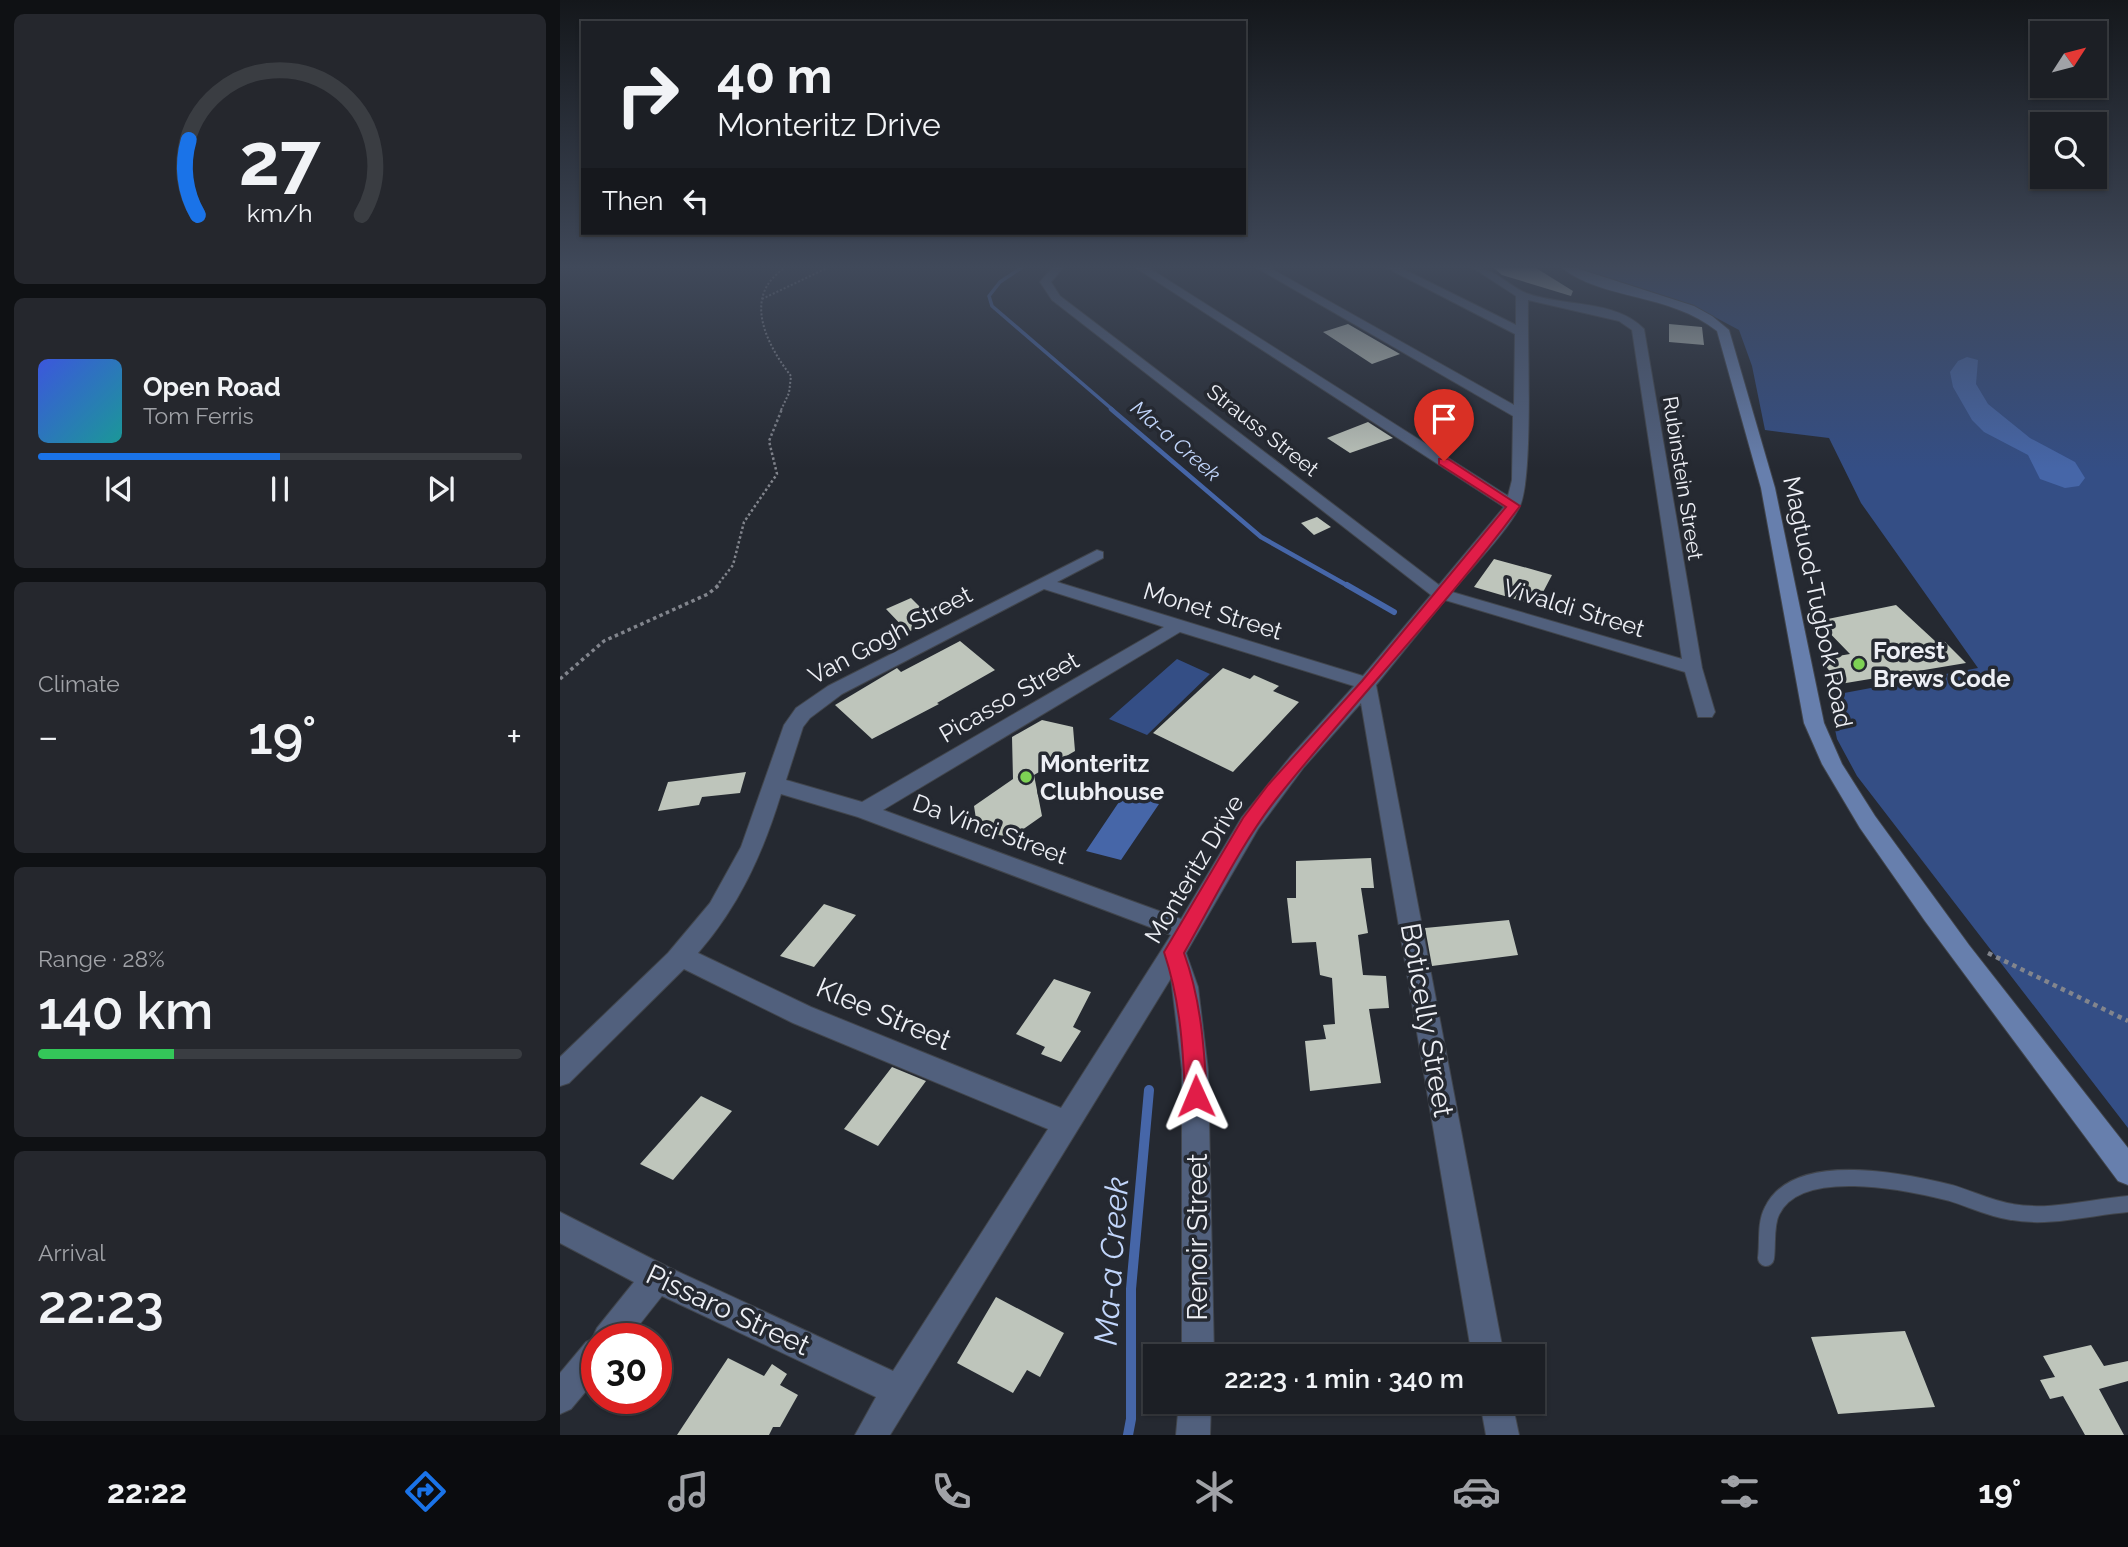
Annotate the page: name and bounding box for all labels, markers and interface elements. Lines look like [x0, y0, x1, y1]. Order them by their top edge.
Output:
north arrow [2030, 21, 2107, 98]
map controls [2030, 21, 2107, 189]
text: 40 m [717, 47, 832, 104]
icon: right [602, 49, 693, 140]
text: Monteritz Drive [717, 106, 941, 143]
button: search [2030, 112, 2107, 189]
text: 27 [239, 117, 321, 202]
icon: left [677, 182, 715, 220]
text: Then [602, 186, 663, 216]
text: km/h [247, 198, 313, 228]
text: Open Road [143, 372, 281, 402]
street label: Strauss Street [1202, 379, 1324, 481]
pin [1414, 389, 1474, 461]
street label: Rubinstein Street [1658, 394, 1708, 562]
water label: Ma-a Creek [1126, 395, 1226, 487]
icon: arrive [1425, 400, 1463, 438]
text: Tom Ferris [143, 402, 254, 429]
icon: previous [100, 470, 138, 508]
icon: pause [261, 470, 299, 508]
icon: next [422, 470, 460, 508]
street label: Magtuod-Tugbok Road [1777, 474, 1859, 730]
street label: Vivaldi Street [1500, 573, 1648, 643]
street label: Monet Street [1140, 576, 1286, 646]
street label: Van Gogh Street [803, 580, 977, 690]
place label: Forest Brews Code [1873, 636, 2011, 693]
street label: Picasso Street [934, 645, 1084, 749]
marker: Forest Brews Code [1851, 656, 1867, 672]
text: Climate [38, 670, 120, 697]
text: 19° [248, 705, 316, 766]
text: − [38, 714, 58, 759]
text: + [506, 714, 522, 759]
place label: Monteritz Clubhouse [1040, 749, 1164, 806]
marker: Monteritz Clubhouse [1018, 769, 1034, 785]
street label: Da Vinci Street [909, 788, 1071, 870]
street label: Monteritz Drive [1138, 790, 1250, 948]
street label: Boticelly Street [1394, 921, 1460, 1120]
text: Range · 28% [38, 945, 165, 972]
street label: Klee Street [812, 971, 957, 1057]
text: 140 km [38, 980, 213, 1041]
position arrow [1159, 1059, 1233, 1133]
street label: Renoir Street [1181, 1153, 1214, 1321]
water label: Ma-a Creek [1087, 1176, 1135, 1346]
text: Arrival [38, 1239, 105, 1266]
street label: Pissaro Street [641, 1258, 816, 1363]
text: 22:23 [38, 1274, 164, 1335]
speed limit sign: 30 [581, 1323, 672, 1414]
text: 22:23 · 1 min · 340 m [1224, 1364, 1464, 1394]
icon: directions [401, 1467, 450, 1516]
icon: music [664, 1467, 713, 1516]
icon: phone [927, 1467, 976, 1516]
icon: climate [1190, 1467, 1239, 1516]
icon: car [1452, 1467, 1501, 1516]
icon: filters [1715, 1467, 1764, 1516]
text: 22:22 [107, 1473, 187, 1510]
text: 19° [1978, 1473, 2021, 1510]

